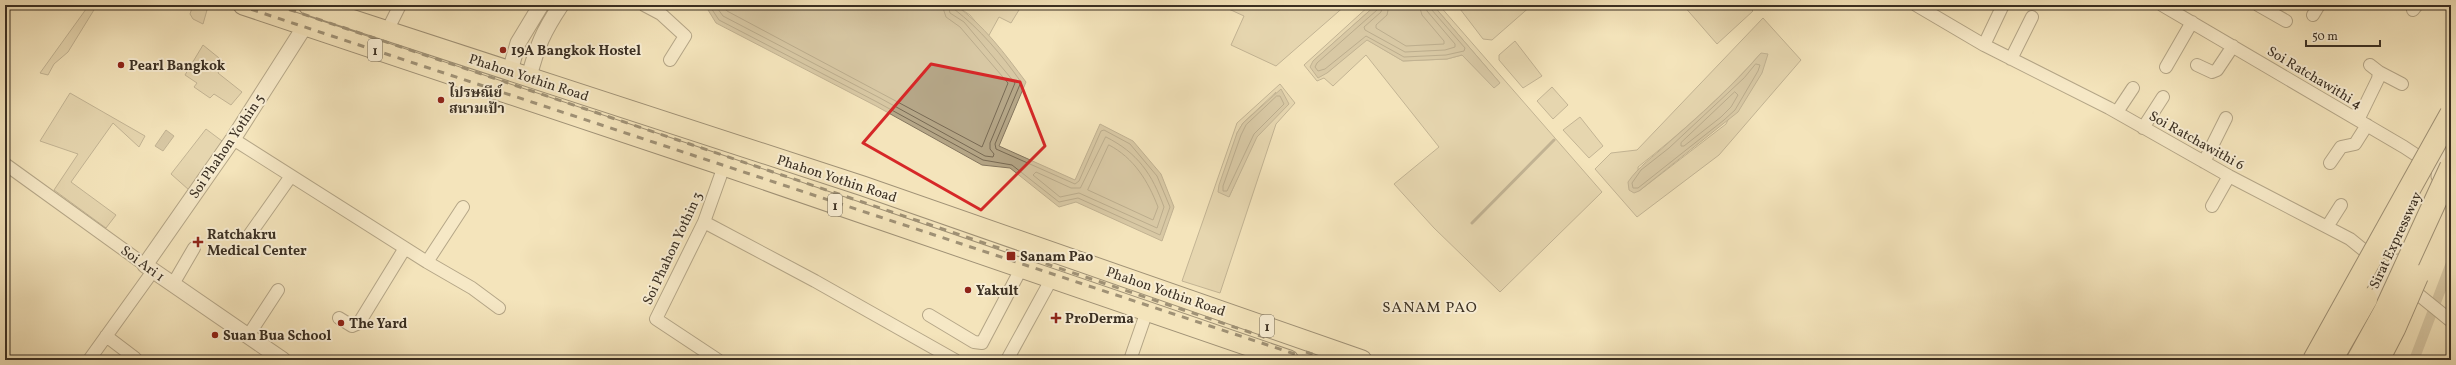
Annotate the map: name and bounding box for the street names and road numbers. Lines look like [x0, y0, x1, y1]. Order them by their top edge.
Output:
road number: 1 [368, 39, 382, 61]
street label: Soi Ratchawithi 4 [2263, 42, 2365, 114]
street label: Phahon Yothin Road [466, 50, 591, 107]
street label: Soi Phahon Yothin 5 [185, 91, 269, 203]
street label: Soi Ratchawithi 6 [2145, 107, 2247, 175]
street label: Phahon Yothin Road [774, 151, 899, 208]
street label: Soi Phahon Yothin 3 [639, 189, 708, 308]
street label: Sirat Expressway [2366, 189, 2427, 292]
road number: 1 [828, 194, 842, 216]
street label: Soi Ari 1 [116, 242, 168, 287]
street label: Phahon Yothin Road [1103, 263, 1228, 322]
road number: 1 [1260, 315, 1274, 337]

